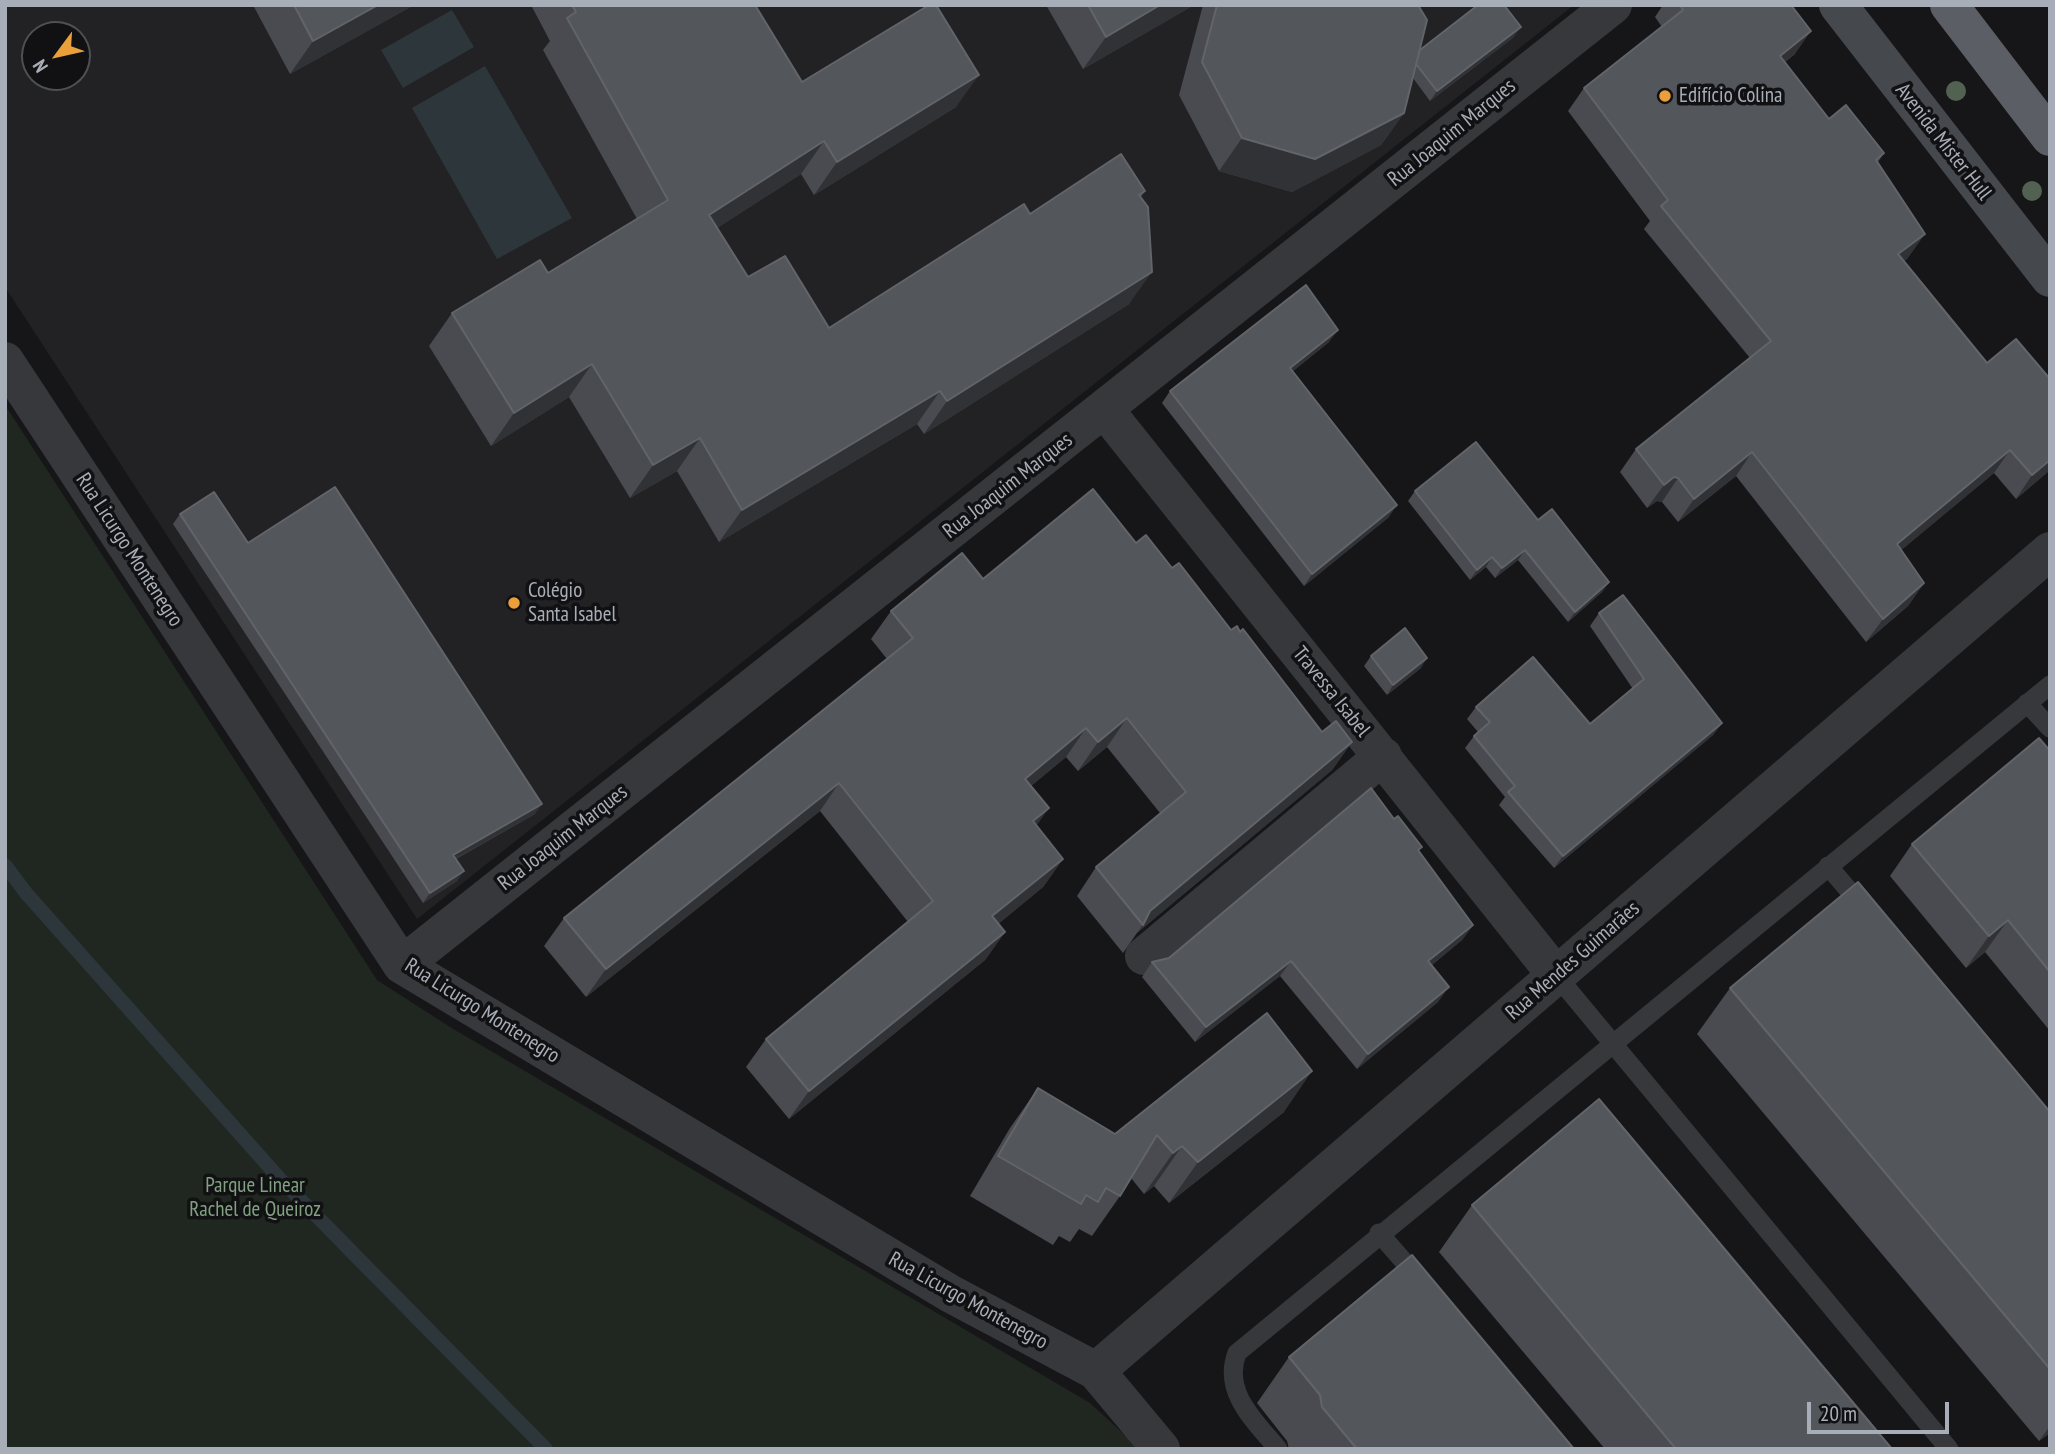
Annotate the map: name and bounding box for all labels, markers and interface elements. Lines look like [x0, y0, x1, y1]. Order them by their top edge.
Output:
north arrow [21, 21, 91, 91]
text: N [27, 56, 53, 77]
street label: Rua Joaquim Marques [1383, 74, 1521, 192]
street label: Avenida Mister Hull [1890, 78, 1996, 206]
place label: Edifício Colina [1679, 83, 1782, 109]
marker: Edifício Colina [1657, 88, 1673, 104]
street label: Rua Joaquim Marques [938, 428, 1078, 544]
street label: Rua Licurgo Montenegro [70, 469, 188, 631]
place label: Colégio Santa Isabel [528, 578, 616, 628]
marker: Colégio Santa Isabel [506, 595, 522, 611]
street label: Travessa Isabel [1287, 642, 1375, 742]
street label: Rua Joaquim Marques [493, 780, 633, 896]
street label: Rua Mendes Guimarães [1501, 896, 1645, 1026]
street label: Rua Licurgo Montenegro [400, 953, 564, 1069]
park label: Parque Linear Rachel de Queiroz [189, 1173, 321, 1223]
street label: Rua Licurgo Montenegro [884, 1247, 1052, 1355]
scale bar [1810, 1388, 1952, 1432]
text: 20 m [1820, 1400, 1857, 1427]

